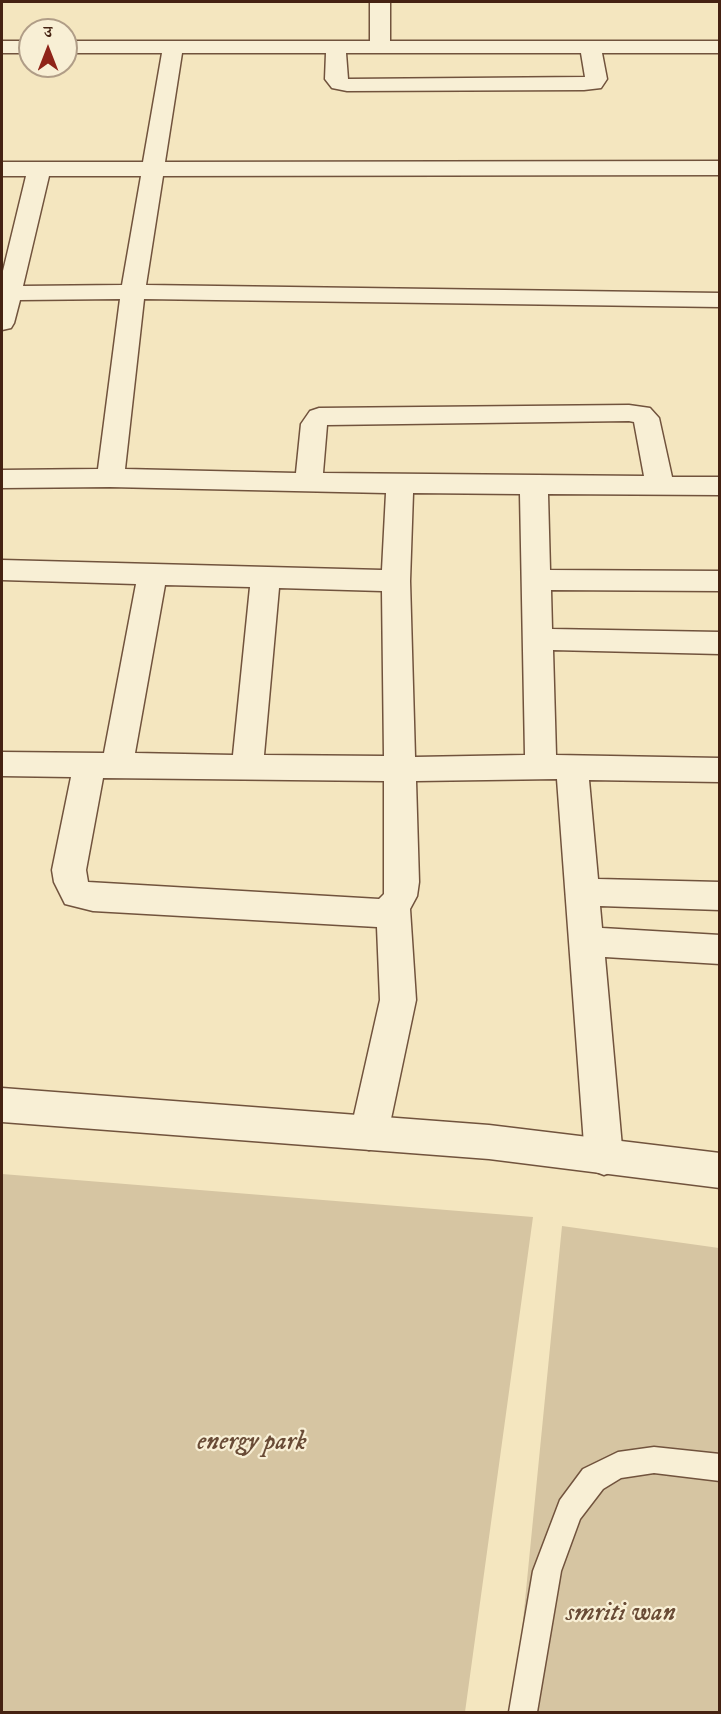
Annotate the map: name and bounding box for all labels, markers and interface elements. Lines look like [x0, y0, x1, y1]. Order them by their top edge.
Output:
north arrow [18, 18, 78, 78]
text: उ [44, 22, 52, 42]
park label: energy park [197, 1428, 307, 1460]
park label: smriti wan [566, 1599, 676, 1631]

